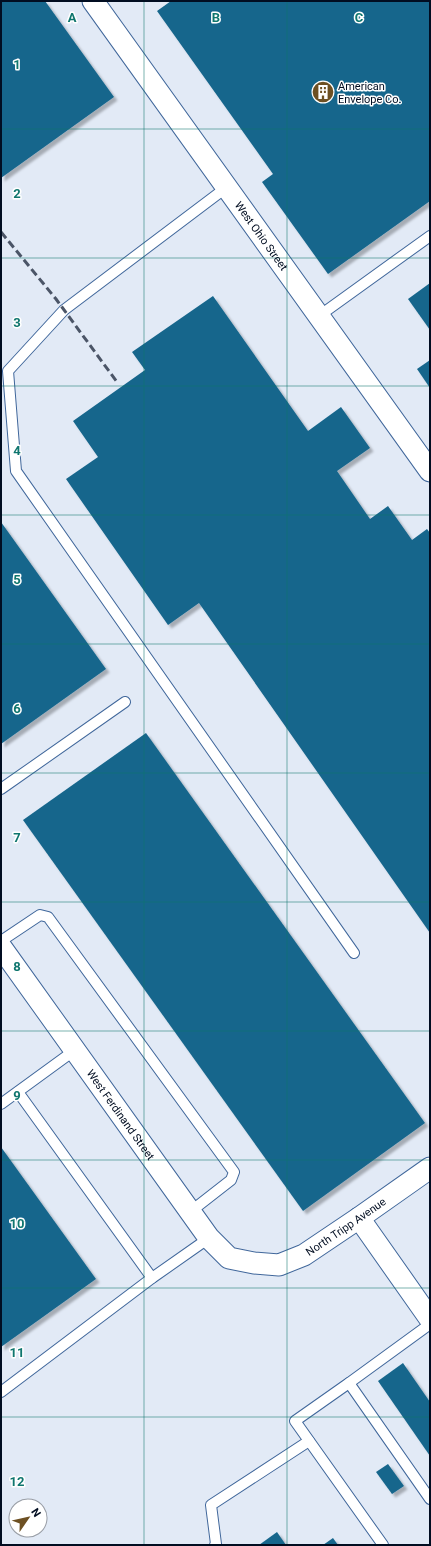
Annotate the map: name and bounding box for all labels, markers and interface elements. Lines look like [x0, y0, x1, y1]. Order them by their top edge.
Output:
text: A [68, 10, 77, 25]
text: B [212, 10, 220, 25]
text: C [355, 10, 364, 25]
text: 1 [13, 57, 21, 72]
building icon: American Envelope Co. [310, 79, 336, 105]
place label: American Envelope Co. [338, 80, 402, 106]
text: 2 [13, 186, 21, 201]
street label: West Ohio Street [232, 199, 290, 274]
text: 3 [13, 315, 21, 330]
text: 4 [13, 443, 21, 458]
text: 5 [13, 572, 21, 587]
text: 6 [13, 701, 21, 716]
text: 7 [13, 830, 21, 845]
text: 8 [13, 959, 21, 974]
street label: West Ferdinand Street [84, 1067, 157, 1163]
text: 9 [13, 1088, 21, 1103]
street label: North Tripp Avenue [304, 1195, 389, 1259]
text: 10 [10, 1216, 24, 1231]
text: 11 [10, 1345, 24, 1360]
text: 12 [10, 1474, 24, 1489]
north arrow [8, 1498, 48, 1538]
text: N [28, 1506, 44, 1520]

